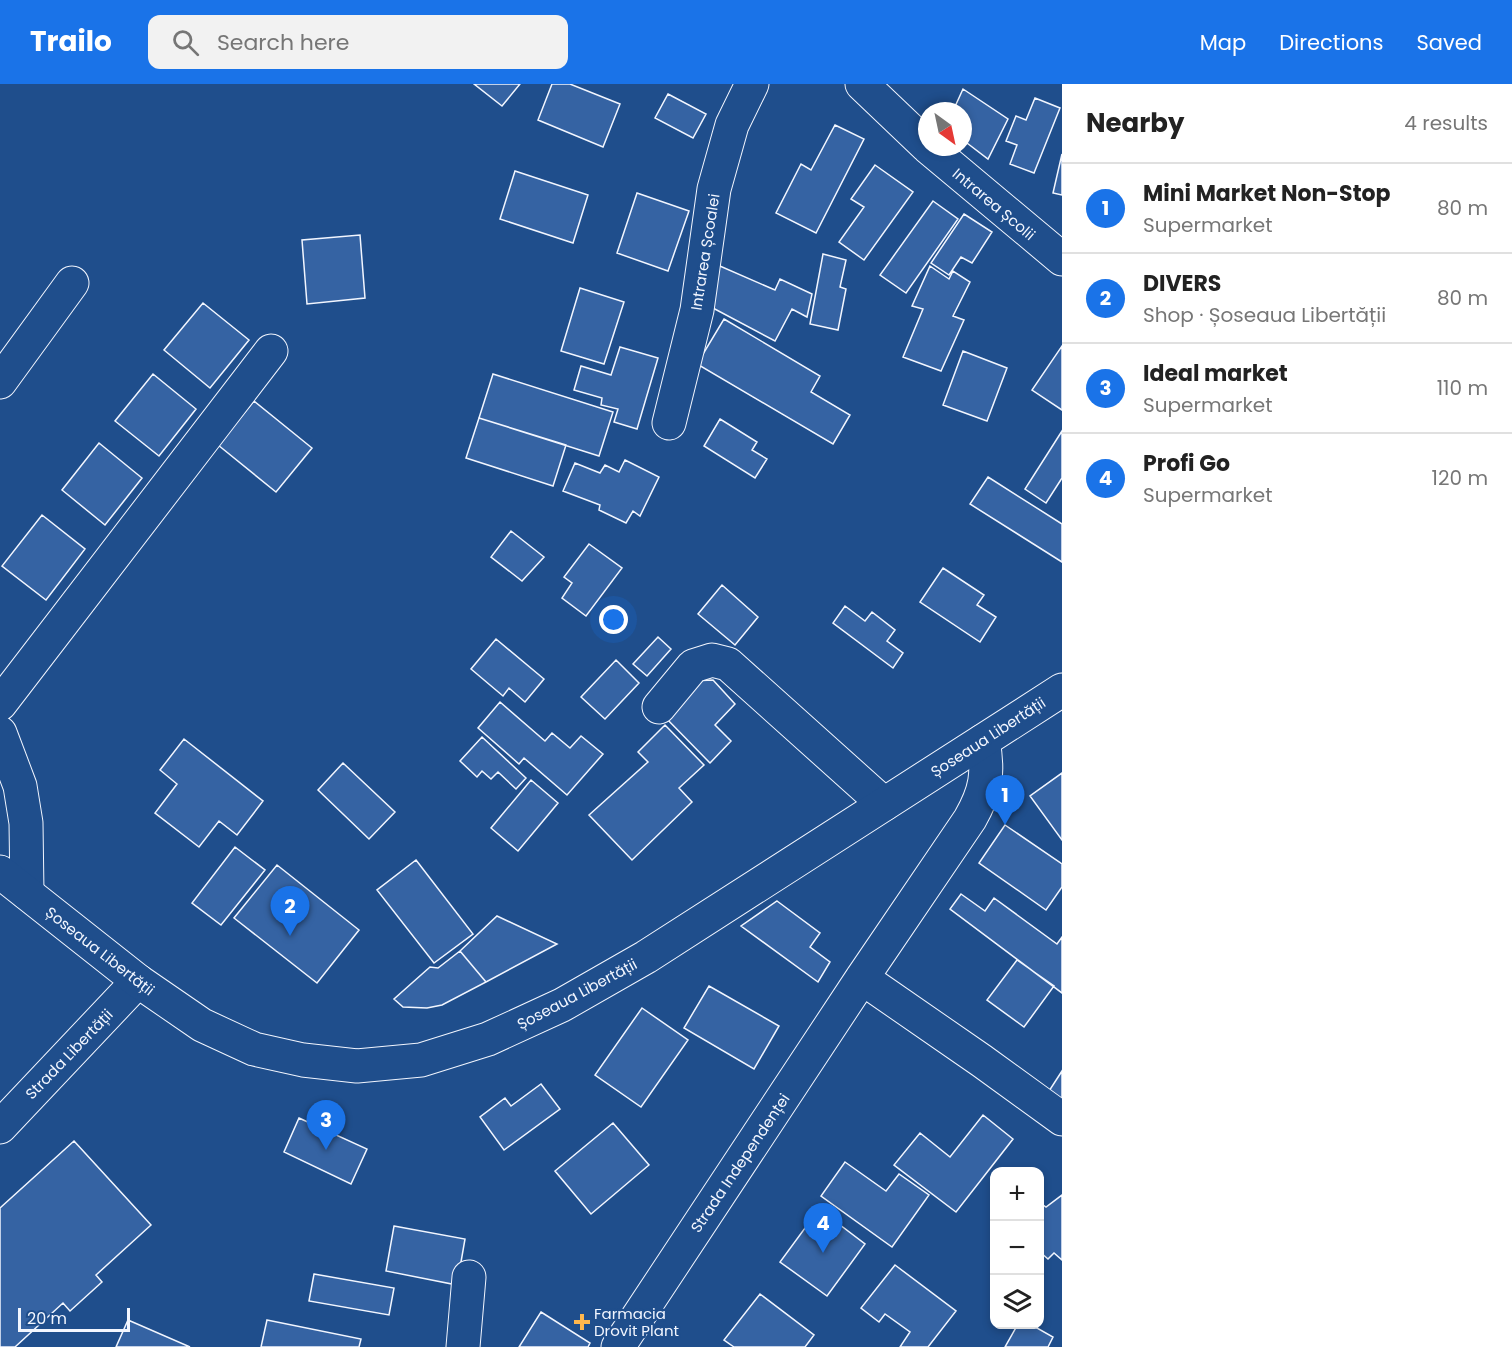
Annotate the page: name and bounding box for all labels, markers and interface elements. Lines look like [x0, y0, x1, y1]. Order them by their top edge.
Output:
search box [148, 15, 568, 69]
text: Trailo [30, 22, 112, 61]
icon: search [169, 26, 202, 59]
text: Search here [217, 27, 349, 58]
text: Map [1200, 28, 1246, 57]
text: Directions [1279, 28, 1383, 57]
text: Saved [1416, 28, 1482, 57]
north arrow [918, 102, 972, 156]
text: Nearby [1086, 105, 1184, 141]
text: 4 results [1404, 109, 1488, 137]
street label: Intrarea Școlii [948, 163, 1040, 245]
text: Mini Market Non-Stop [1143, 178, 1391, 209]
street label: Intrarea Școalei [685, 192, 725, 312]
text: 1 [1102, 194, 1109, 222]
text: 80 m [1437, 194, 1488, 222]
text: Supermarket [1143, 211, 1272, 239]
text: DIVERS [1143, 268, 1221, 299]
text: 2 [1100, 284, 1111, 312]
text: 80 m [1437, 284, 1488, 312]
text: Shop · Șoseaua Libertății [1143, 301, 1386, 329]
text: Ideal market [1143, 358, 1288, 389]
text: 3 [1099, 374, 1112, 402]
text: 110 m [1437, 374, 1488, 402]
text: Supermarket [1143, 391, 1272, 419]
text: Profi Go [1143, 448, 1230, 479]
text: 4 [1099, 464, 1112, 492]
text: 120 m [1432, 464, 1488, 492]
text: Supermarket [1143, 481, 1272, 509]
your location [599, 605, 628, 634]
street label: Șoseaua Libertății [926, 692, 1050, 782]
pin: 1 [986, 776, 1024, 825]
pin: 2 [270, 886, 310, 936]
street label: Șoseaua Libertății [41, 902, 159, 1000]
street label: Șoseaua Libertății [513, 953, 641, 1035]
street label: Strada Libertății [20, 1004, 118, 1104]
street label: Strada Independenței [686, 1089, 794, 1237]
pin: 3 [306, 1100, 346, 1150]
map controls [990, 1167, 1044, 1329]
button: + [990, 1167, 1044, 1221]
pin: 4 [804, 1204, 842, 1253]
button: − [990, 1221, 1044, 1275]
button: layers [990, 1275, 1044, 1329]
place label: Farmacia Drovit Plant [594, 1303, 679, 1341]
scale bar [18, 1305, 130, 1332]
text: 20 m [27, 1307, 67, 1330]
marker: Farmacia Drovit Plant [575, 1315, 589, 1329]

